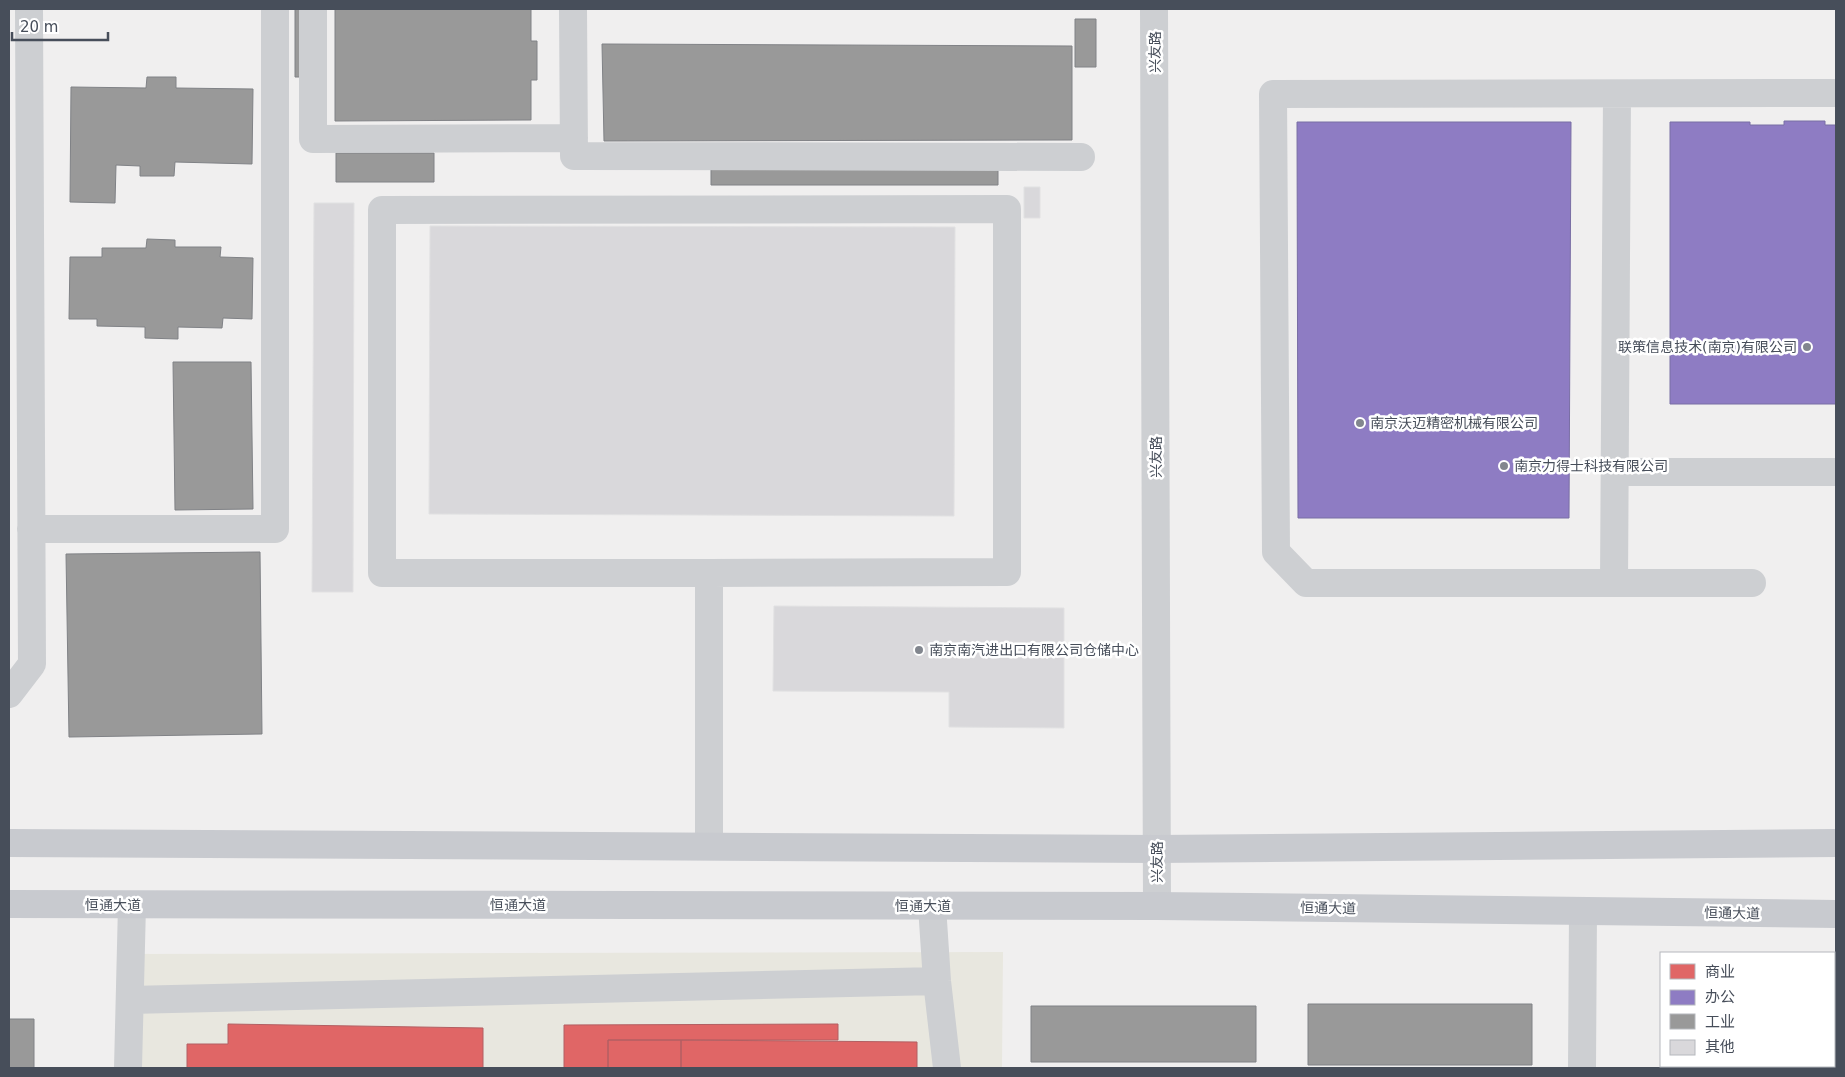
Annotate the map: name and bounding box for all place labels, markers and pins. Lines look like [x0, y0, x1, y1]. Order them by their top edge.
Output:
place label: 联策信息技术(南京)有限公司 [1618, 339, 1797, 355]
marker: 联策信息技术(南京)有限公司 [1801, 341, 1813, 353]
place label: 南京沃迈精密机械有限公司 [1370, 415, 1538, 431]
marker: 南京沃迈精密机械有限公司 [1354, 417, 1366, 429]
place label: 南京力得士科技有限公司 [1514, 458, 1668, 474]
marker: 南京力得士科技有限公司 [1498, 460, 1510, 472]
place label: 南京南汽进出口有限公司仓储中心 [929, 642, 1139, 658]
marker: 南京南汽进出口有限公司仓储中心 [913, 644, 925, 656]

